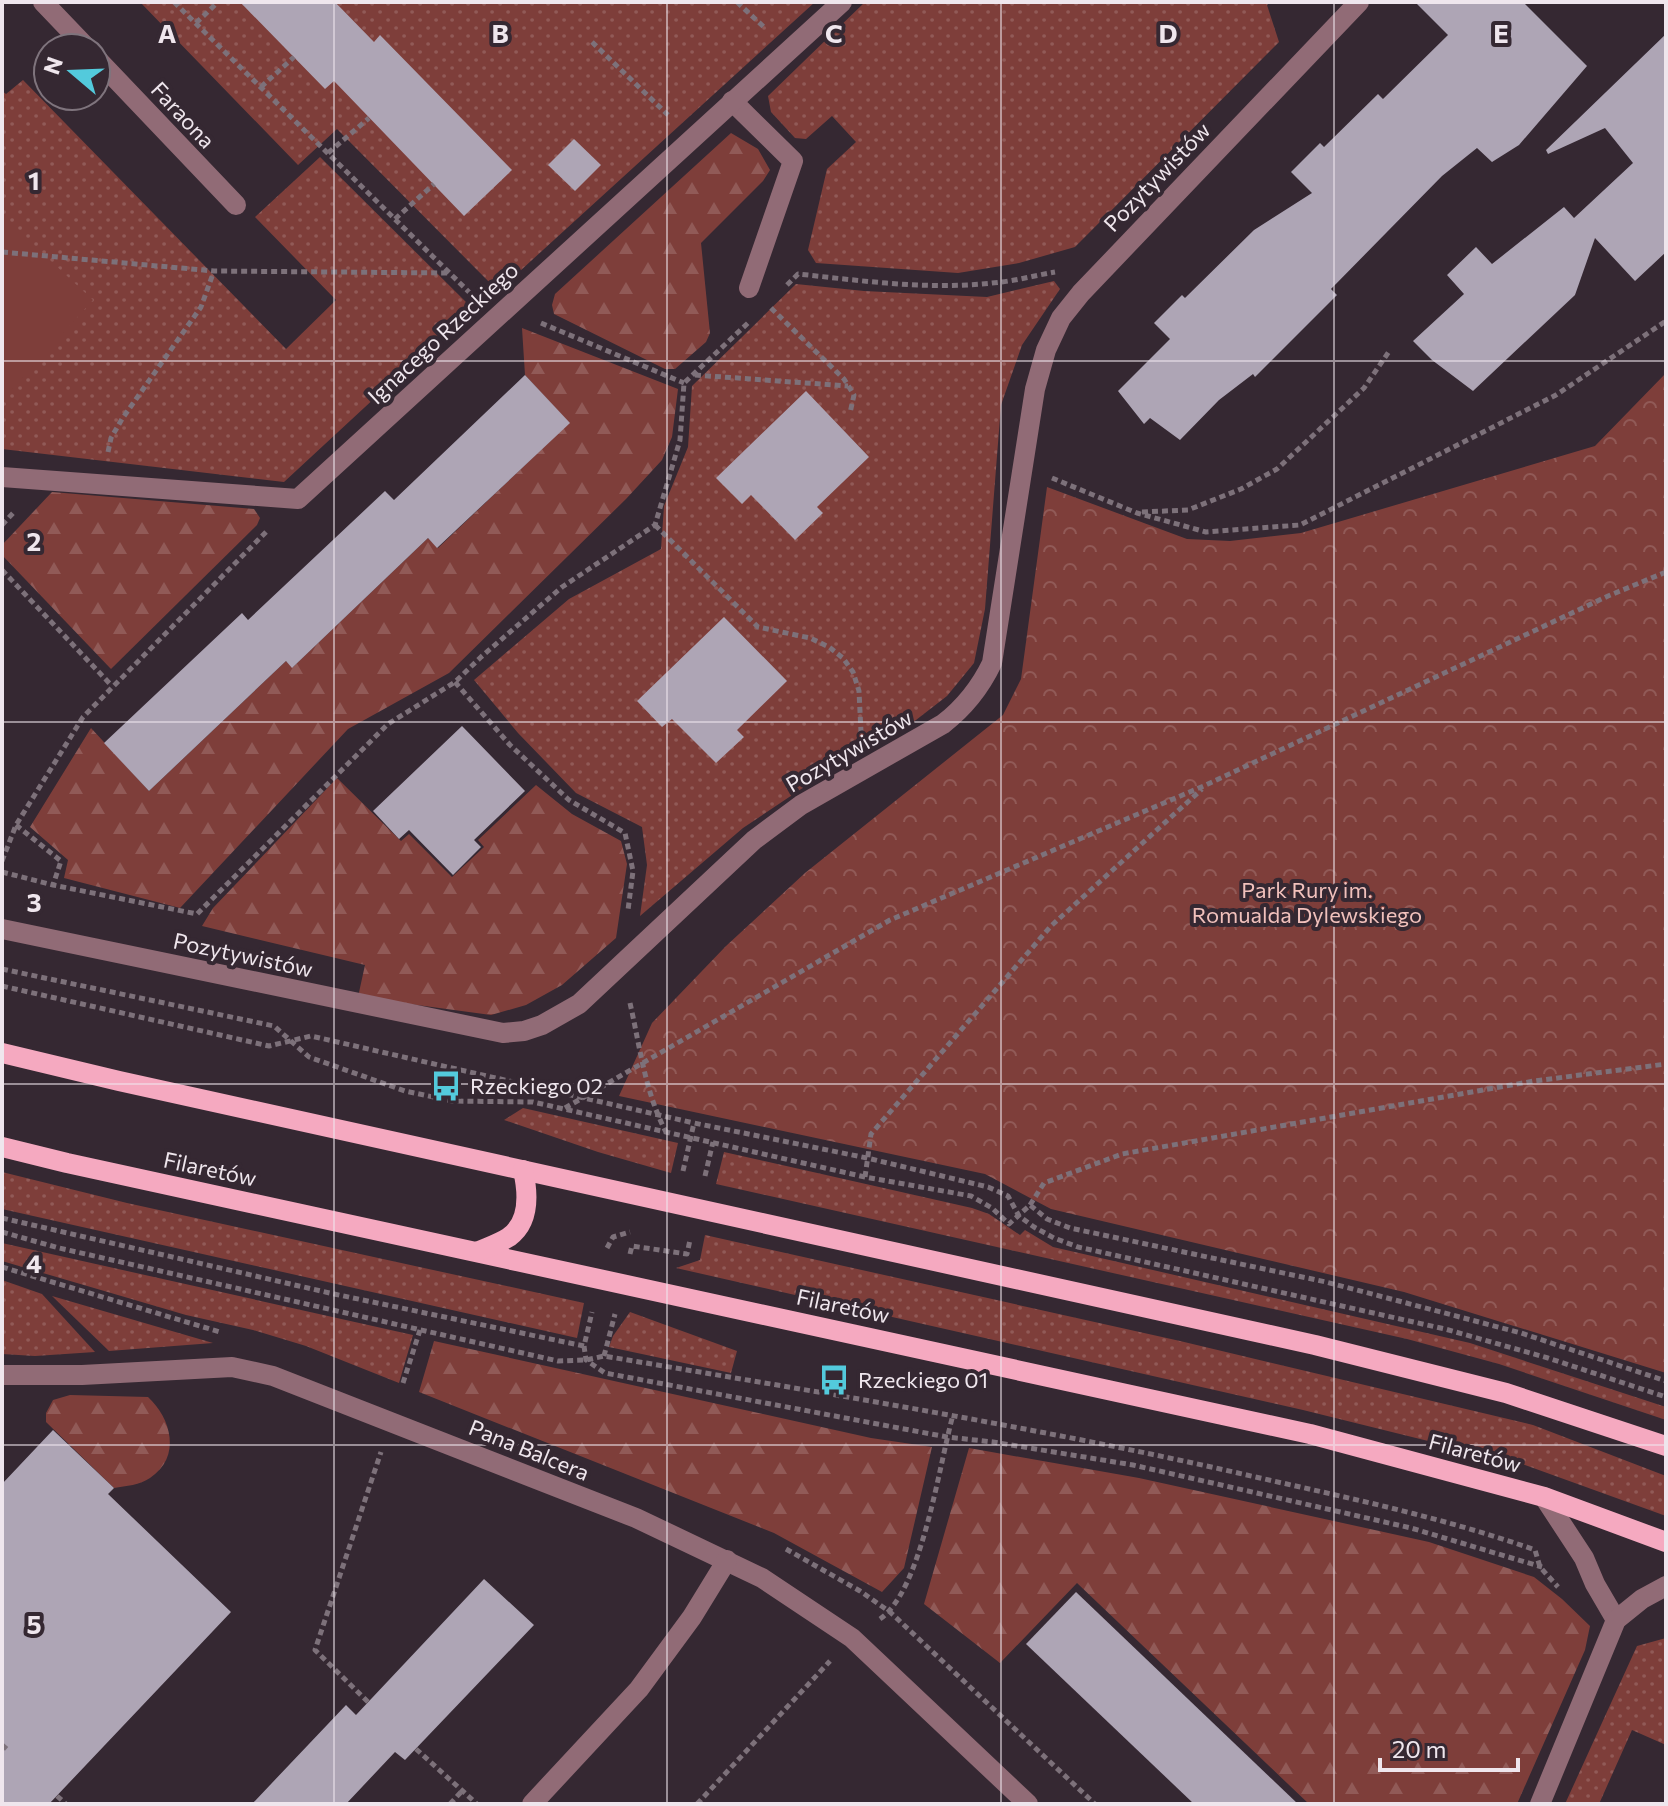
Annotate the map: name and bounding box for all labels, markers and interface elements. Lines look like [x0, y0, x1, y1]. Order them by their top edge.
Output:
text: A [158, 17, 177, 48]
text: B [491, 17, 509, 48]
text: C [825, 17, 843, 48]
text: D [1158, 17, 1178, 48]
text: E [1493, 17, 1509, 48]
north arrow [32, 32, 112, 112]
text: N [37, 53, 68, 78]
street label: Faraona [146, 76, 221, 153]
street label: Pozytywistów [1098, 116, 1216, 237]
text: 1 [28, 164, 40, 195]
street label: Ignacego Rzeckiego [362, 256, 523, 409]
text: 2 [27, 525, 41, 556]
street label: Pozytywistów [781, 703, 917, 798]
park label: Park Rury im. Romualda Dylewskiego [1192, 876, 1422, 928]
text: 3 [26, 886, 42, 917]
street label: Pozytywistów [171, 927, 316, 983]
bus stop icon: Rzeckiego 02 [429, 1069, 463, 1103]
place label: Rzeckiego 02 [470, 1072, 603, 1099]
street label: Filaretów [161, 1145, 259, 1192]
text: 4 [26, 1247, 42, 1278]
street label: Filaretów [794, 1282, 892, 1329]
bus stop icon: Rzeckiego 01 [817, 1363, 851, 1397]
place label: Rzeckiego 01 [858, 1366, 988, 1393]
street label: Pana Balcera [465, 1413, 593, 1486]
street label: Filaretów [1426, 1427, 1525, 1478]
text: 5 [26, 1608, 42, 1639]
scale bar [1380, 1722, 1518, 1772]
text: 20 m [1392, 1734, 1446, 1763]

